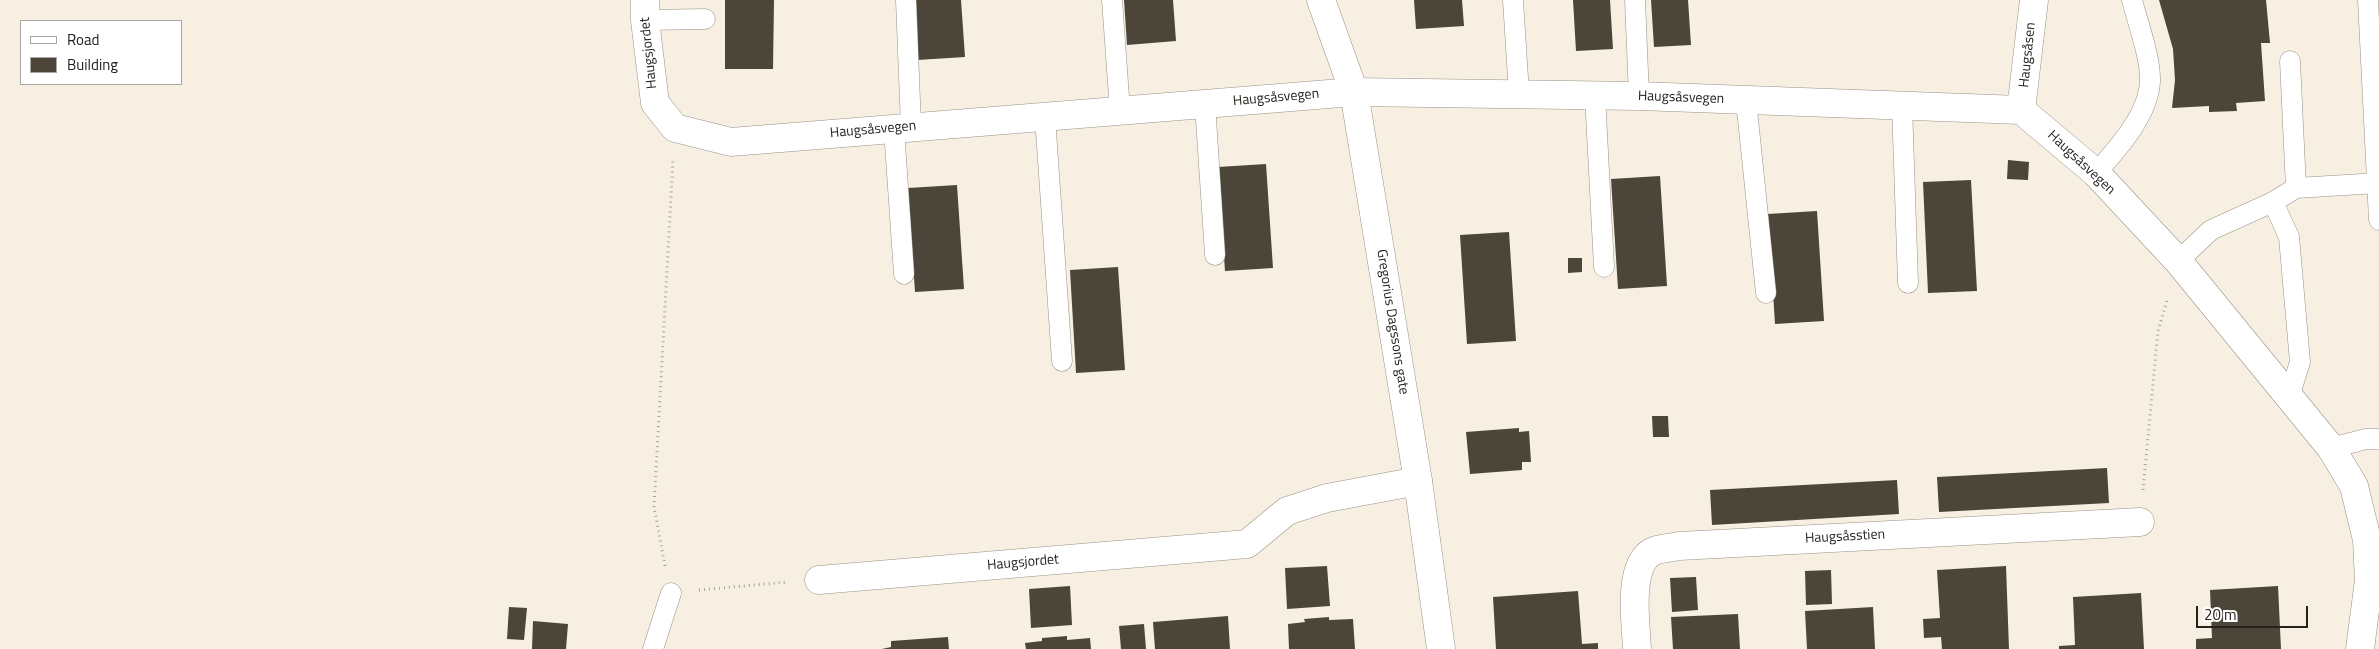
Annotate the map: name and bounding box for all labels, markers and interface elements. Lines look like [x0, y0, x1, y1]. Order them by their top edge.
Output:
street label: Haugsjordet [637, 16, 661, 90]
legend [20, 20, 182, 85]
street label: Haugsåsen [2016, 21, 2040, 89]
text: Road [67, 28, 99, 51]
text: Building [67, 53, 118, 76]
street label: Haugsåsvegen [1232, 86, 1320, 110]
street label: Haugsåsvegen [1637, 88, 1725, 108]
street label: Haugsåsvegen [829, 118, 917, 142]
street label: Haugsåsvegen [2044, 127, 2118, 199]
street label: Gregorius Dagssons gate [1372, 248, 1412, 396]
street label: Haugsåsstien [1805, 527, 1885, 547]
street label: Haugsjordet [986, 551, 1060, 575]
scale bar [2199, 596, 2312, 628]
text: 20 m [2204, 603, 2237, 626]

